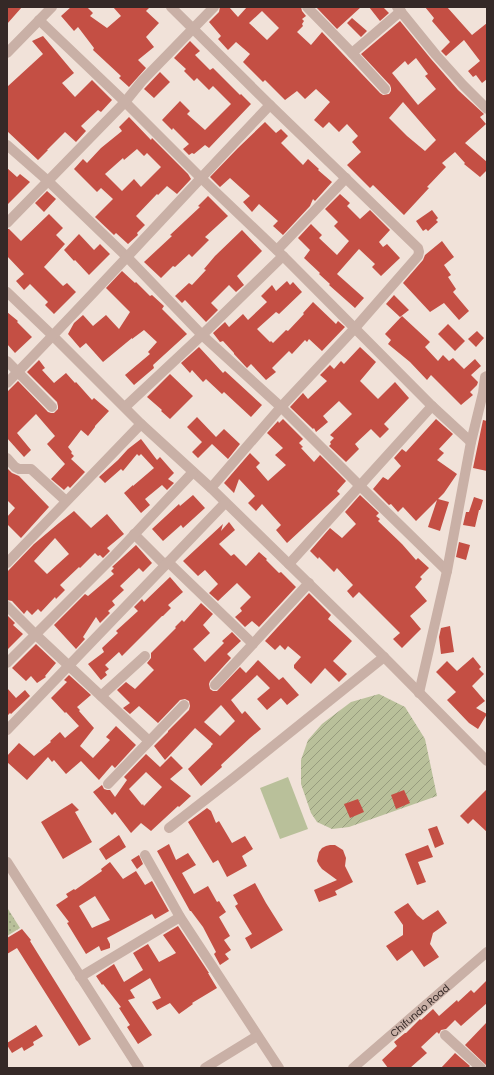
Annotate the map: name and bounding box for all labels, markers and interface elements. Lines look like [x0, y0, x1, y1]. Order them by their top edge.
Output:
street label: Chifundo Road [387, 981, 453, 1041]

